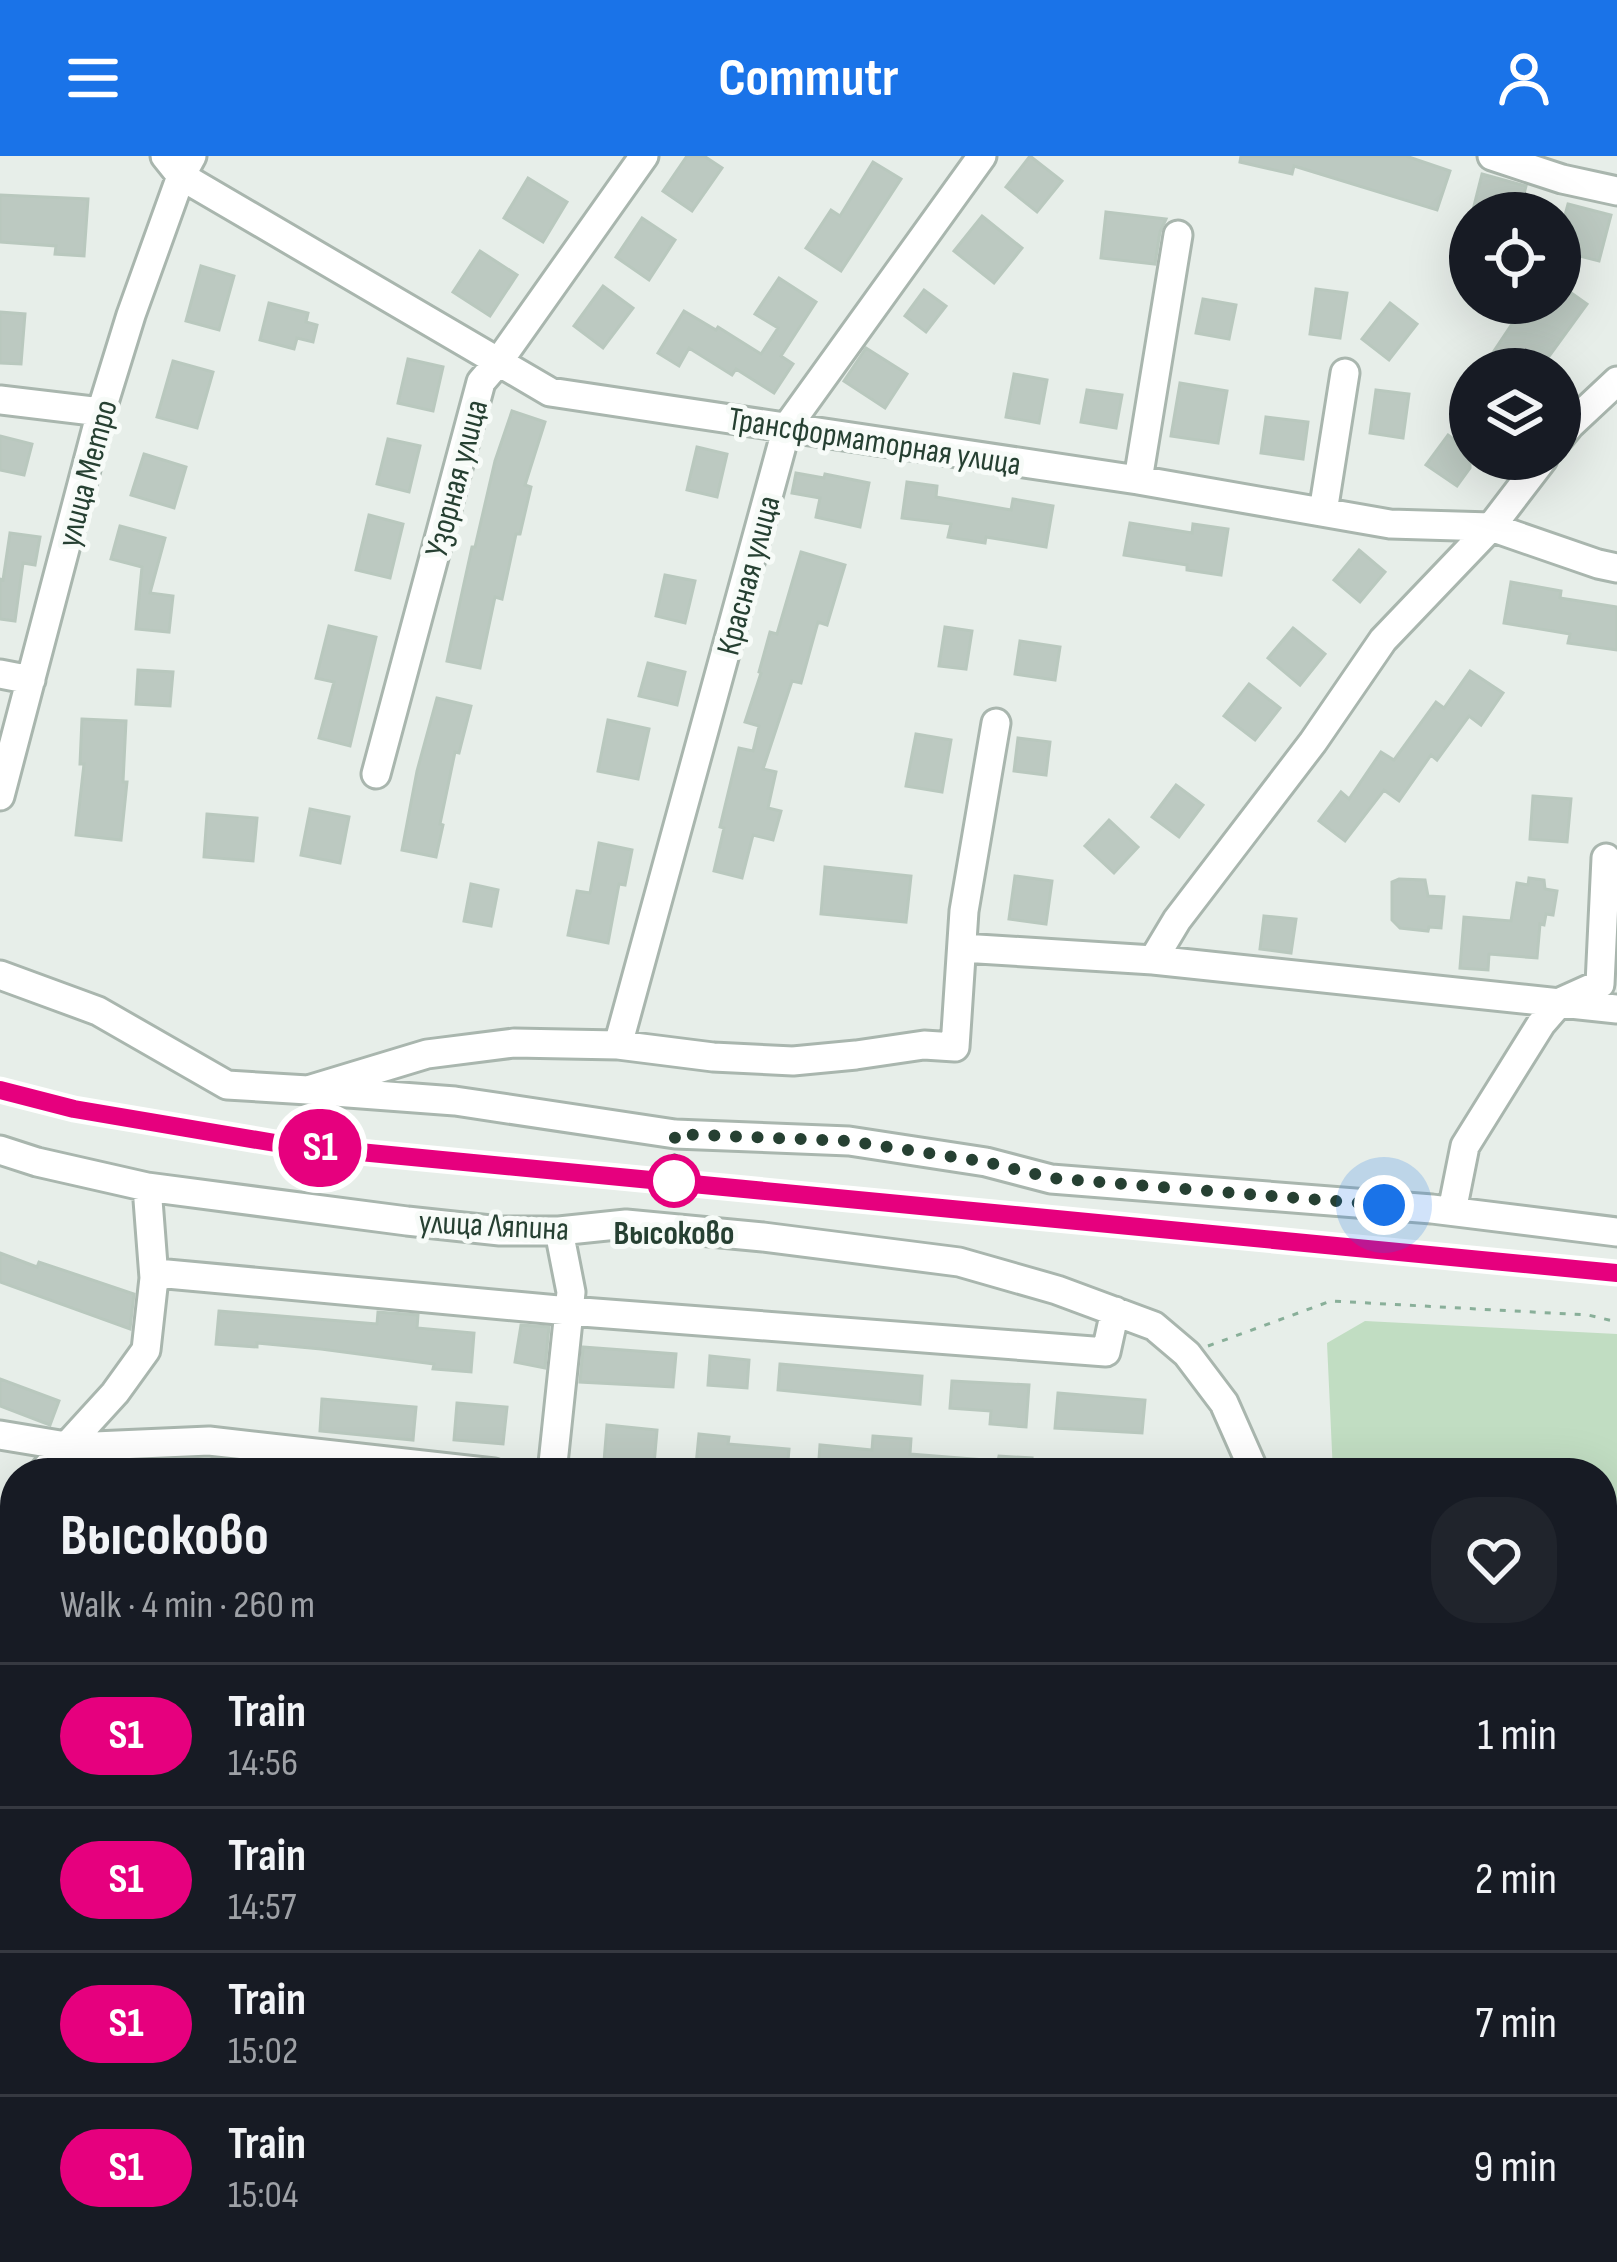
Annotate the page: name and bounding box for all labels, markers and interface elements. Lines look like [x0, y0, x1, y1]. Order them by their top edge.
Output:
icon: menu [60, 45, 126, 111]
icon: person [1491, 45, 1557, 111]
text: Commutr [718, 46, 899, 111]
map controls [1449, 192, 1581, 480]
button: locate [1449, 192, 1581, 324]
button: layers [1449, 348, 1581, 480]
street label: улица Метро [49, 395, 127, 552]
street label: Узорная улица [417, 395, 497, 562]
street label: Трансформаторная улица [726, 399, 1024, 485]
street label: Красная улица [708, 492, 789, 659]
line badge: S1 [266, 1109, 374, 1187]
text: S1 [302, 1122, 338, 1173]
marker: Высоково [649, 1156, 699, 1206]
your location [1354, 1175, 1414, 1235]
street label: улица Ляпина [418, 1202, 570, 1250]
place label: Высоково [614, 1214, 734, 1254]
button: heart [1431, 1497, 1557, 1623]
text: Высоково [60, 1503, 269, 1571]
text: Walk · 4 min · 260 m [60, 1582, 315, 1629]
text: Train [228, 1685, 306, 1740]
text: 1 min [1478, 1708, 1557, 1763]
text: S1 [108, 1710, 144, 1761]
text: 14:56 [228, 1740, 298, 1787]
text: Train [228, 1829, 306, 1884]
text: 2 min [1475, 1852, 1557, 1907]
text: S1 [108, 1854, 144, 1905]
text: 14:57 [228, 1884, 296, 1931]
text: Train [228, 1973, 306, 2028]
text: 7 min [1475, 1996, 1557, 2051]
text: S1 [108, 1998, 144, 2049]
text: 15:02 [228, 2028, 298, 2075]
text: Train [228, 2117, 306, 2172]
text: 9 min [1473, 2140, 1557, 2195]
text: S1 [108, 2142, 144, 2193]
text: 15:04 [228, 2172, 298, 2219]

